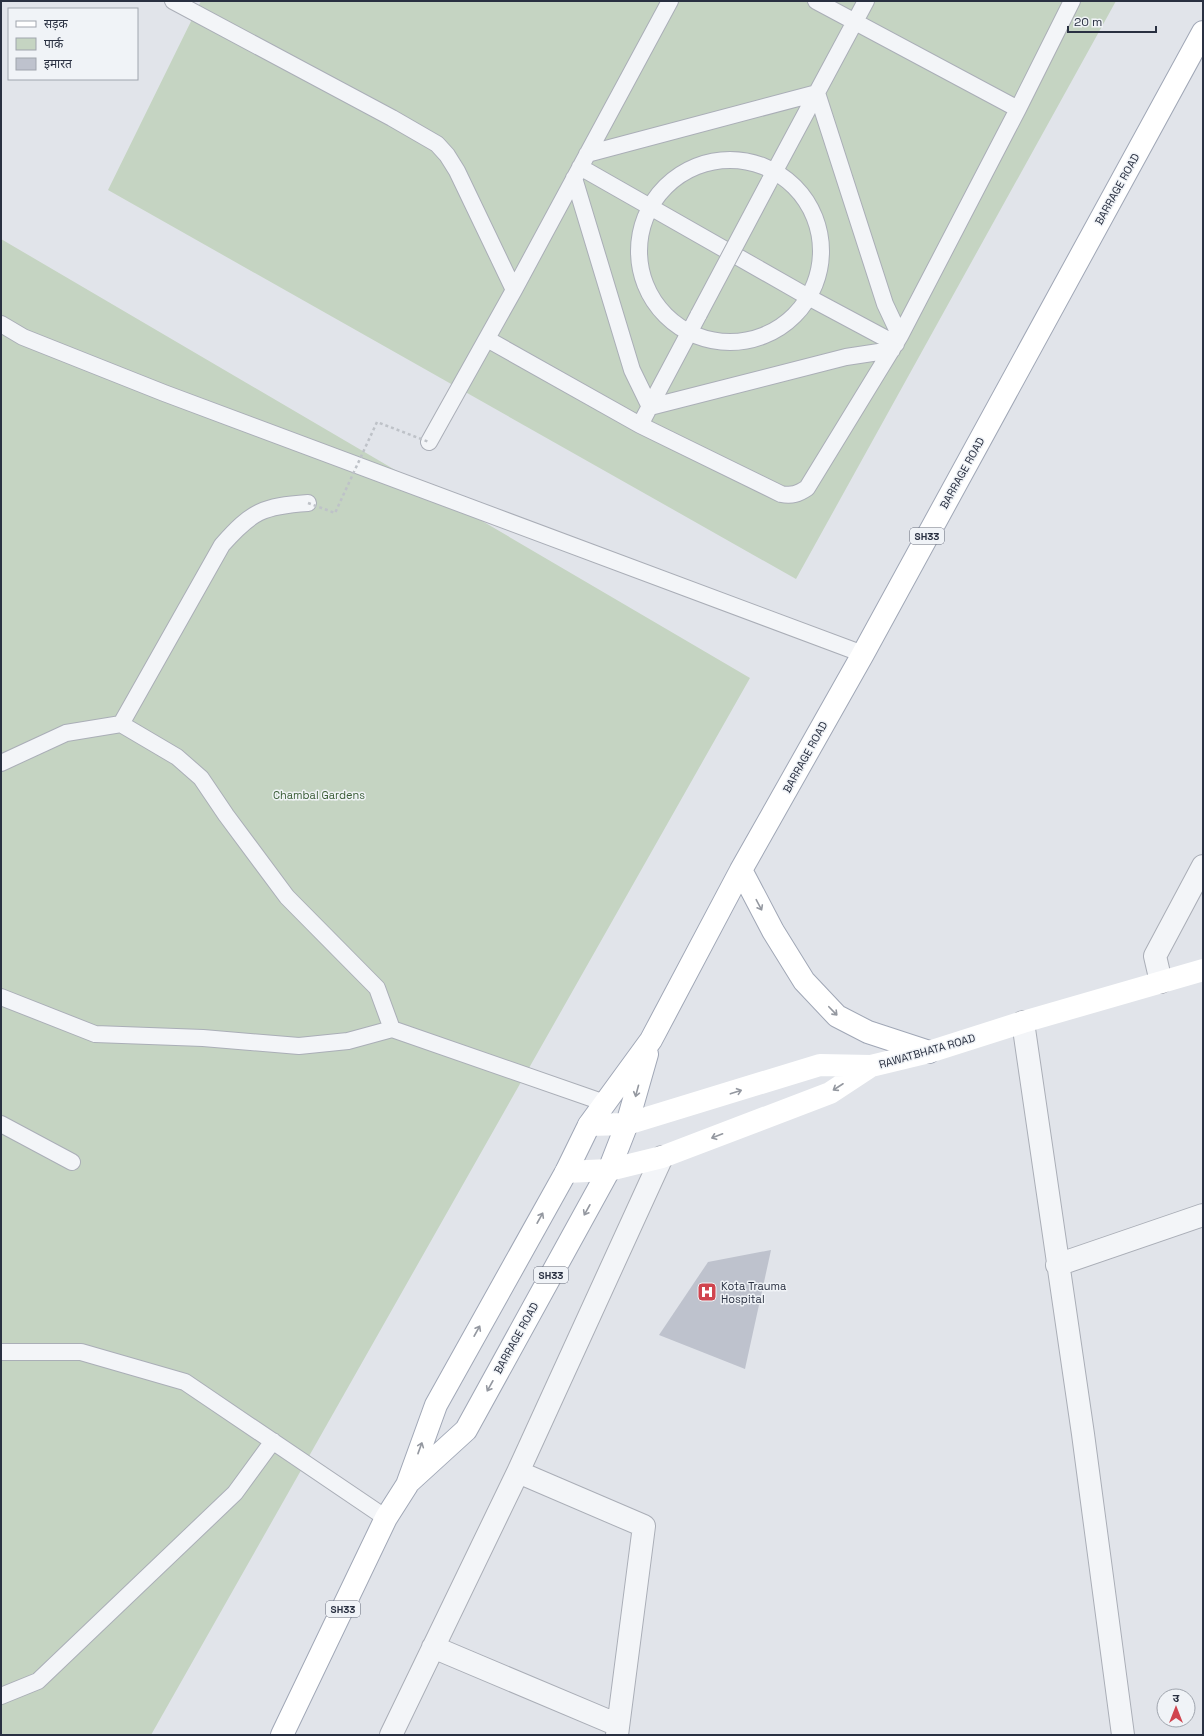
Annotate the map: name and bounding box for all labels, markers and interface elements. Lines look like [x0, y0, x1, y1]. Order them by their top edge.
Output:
legend [8, 8, 138, 80]
scale bar [1068, 8, 1156, 34]
text: 20 m [1074, 14, 1102, 30]
text: सड़क [44, 16, 69, 32]
text: पार्क [44, 36, 64, 52]
text: इमारत [44, 56, 73, 72]
street label: BARRAGE ROAD [1092, 151, 1142, 227]
street label: BARRAGE ROAD [937, 435, 987, 511]
road number: SH33 [910, 528, 944, 544]
street label: BARRAGE ROAD [780, 719, 830, 795]
park label: Chambal Gardens [273, 788, 365, 802]
one-way arrow [756, 899, 764, 911]
one-way arrow [828, 1006, 837, 1016]
street label: RAWATBHATA ROAD [877, 1031, 977, 1071]
one-way arrow [632, 1084, 640, 1097]
one-way arrow [832, 1084, 844, 1092]
one-way arrow [729, 1088, 742, 1095]
one-way arrow [712, 1132, 724, 1140]
one-way arrow [582, 1204, 590, 1216]
one-way arrow [537, 1212, 544, 1224]
road number: SH33 [534, 1267, 568, 1283]
place label: Kota Trauma Hospital [721, 1279, 787, 1306]
hospital icon: Kota Trauma Hospital [696, 1281, 718, 1303]
street label: BARRAGE ROAD [491, 1300, 541, 1376]
one-way arrow [473, 1326, 481, 1338]
one-way arrow [486, 1379, 494, 1391]
one-way arrow [416, 1442, 424, 1454]
road number: SH33 [326, 1601, 360, 1617]
north arrow [1156, 1688, 1196, 1728]
text: उ [1173, 1691, 1180, 1705]

